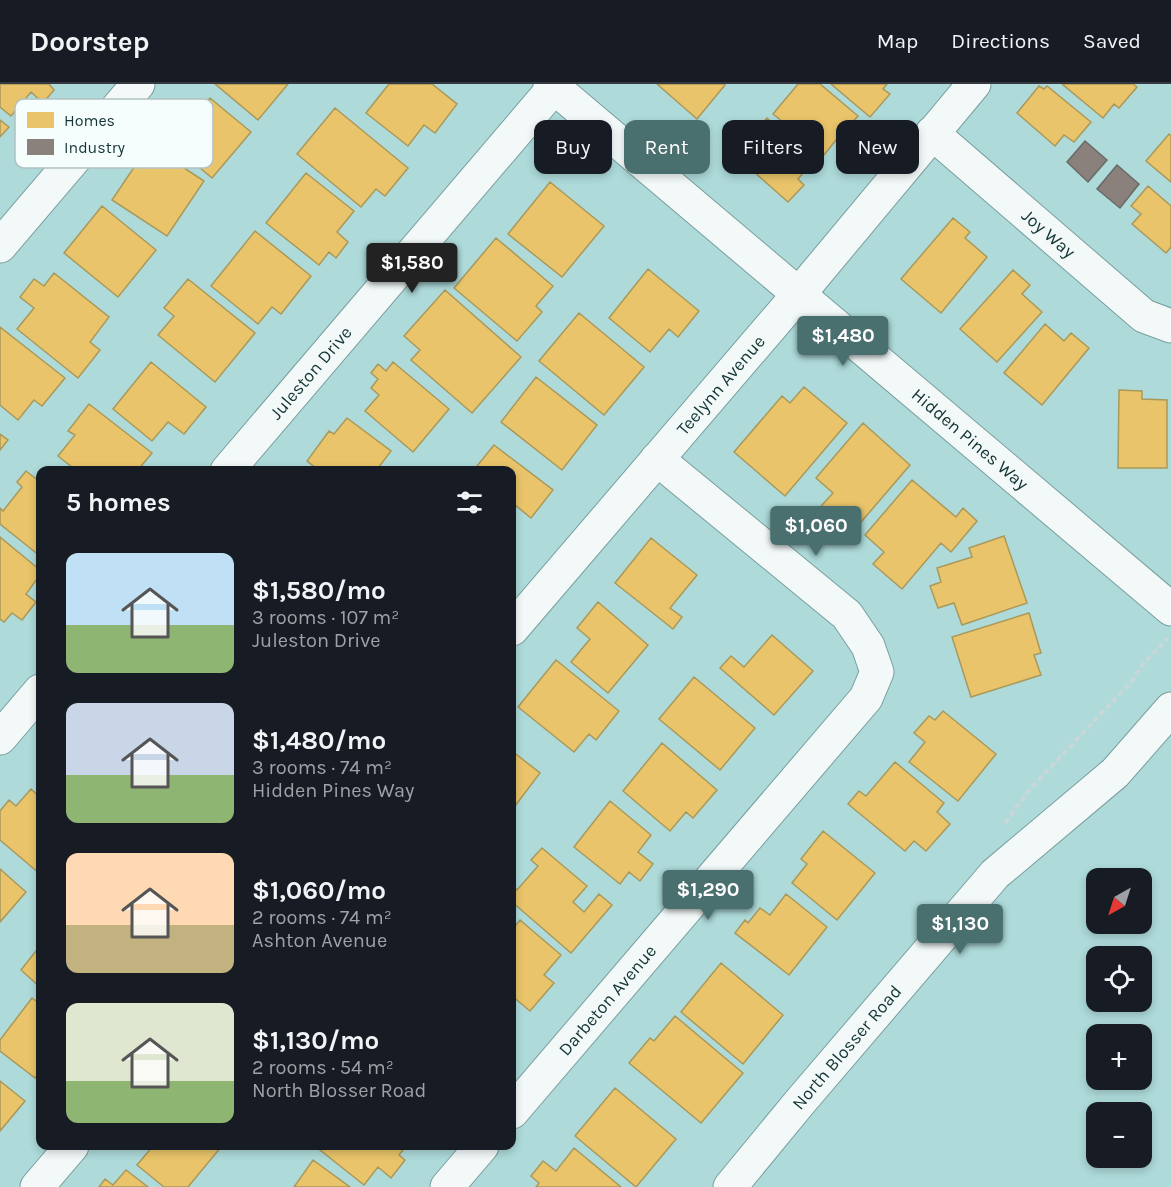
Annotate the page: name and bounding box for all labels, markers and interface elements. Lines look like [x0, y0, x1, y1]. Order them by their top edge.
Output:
text: Doorstep [30, 25, 150, 58]
text: Map [877, 29, 918, 53]
text: Directions [951, 29, 1050, 53]
text: Saved [1083, 29, 1141, 53]
legend [15, 99, 213, 168]
text: Homes [64, 111, 115, 130]
chip: Buy [534, 120, 612, 174]
chip: Rent [624, 120, 710, 174]
chip: Filters [722, 120, 824, 174]
chip: New [836, 120, 919, 174]
text: Industry [64, 138, 126, 157]
street label: Joy Way [1017, 205, 1080, 263]
pin: $1,580 [363, 243, 461, 294]
text: $1,580 [380, 251, 444, 274]
pin: $1,480 [794, 316, 892, 367]
street label: Juleston Drive [265, 322, 357, 424]
text: $1,480 [811, 324, 875, 347]
street label: Teelynn Avenue [672, 331, 770, 440]
street label: Hidden Pines Way [907, 383, 1033, 495]
icon: filters [453, 486, 486, 519]
text: 5 homes [66, 487, 171, 518]
pin: $1,060 [767, 506, 865, 557]
text: $1,060 [784, 514, 848, 537]
text: $1,580/mo [252, 575, 386, 606]
icon: home [114, 577, 186, 649]
text: 3 rooms · 107 m² [252, 606, 399, 629]
text: Juleston Drive [252, 629, 381, 652]
text: $1,480/mo [252, 725, 386, 756]
icon: home [114, 727, 186, 799]
text: 3 rooms · 74 m² [252, 756, 392, 779]
text: Hidden Pines Way [252, 779, 414, 802]
north arrow [1086, 868, 1152, 934]
map controls [1086, 868, 1152, 1168]
pin: $1,290 [659, 870, 757, 921]
text: $1,060/mo [252, 875, 386, 906]
icon: home [114, 877, 186, 949]
text: $1,290 [677, 878, 739, 901]
pin: $1,130 [911, 904, 1009, 955]
text: 2 rooms · 74 m² [252, 906, 392, 929]
text: $1,130 [931, 912, 989, 935]
text: Ashton Avenue [252, 929, 387, 952]
street label: Darbeton Avenue [554, 940, 661, 1060]
button: locate [1086, 946, 1152, 1012]
street label: North Blosser Road [787, 981, 906, 1114]
button: + [1086, 1024, 1152, 1090]
text: $1,130/mo [252, 1025, 379, 1056]
icon: home [114, 1027, 186, 1099]
text: 2 rooms · 54 m² [252, 1056, 394, 1079]
text: North Blosser Road [252, 1079, 426, 1102]
button: − [1086, 1102, 1152, 1168]

